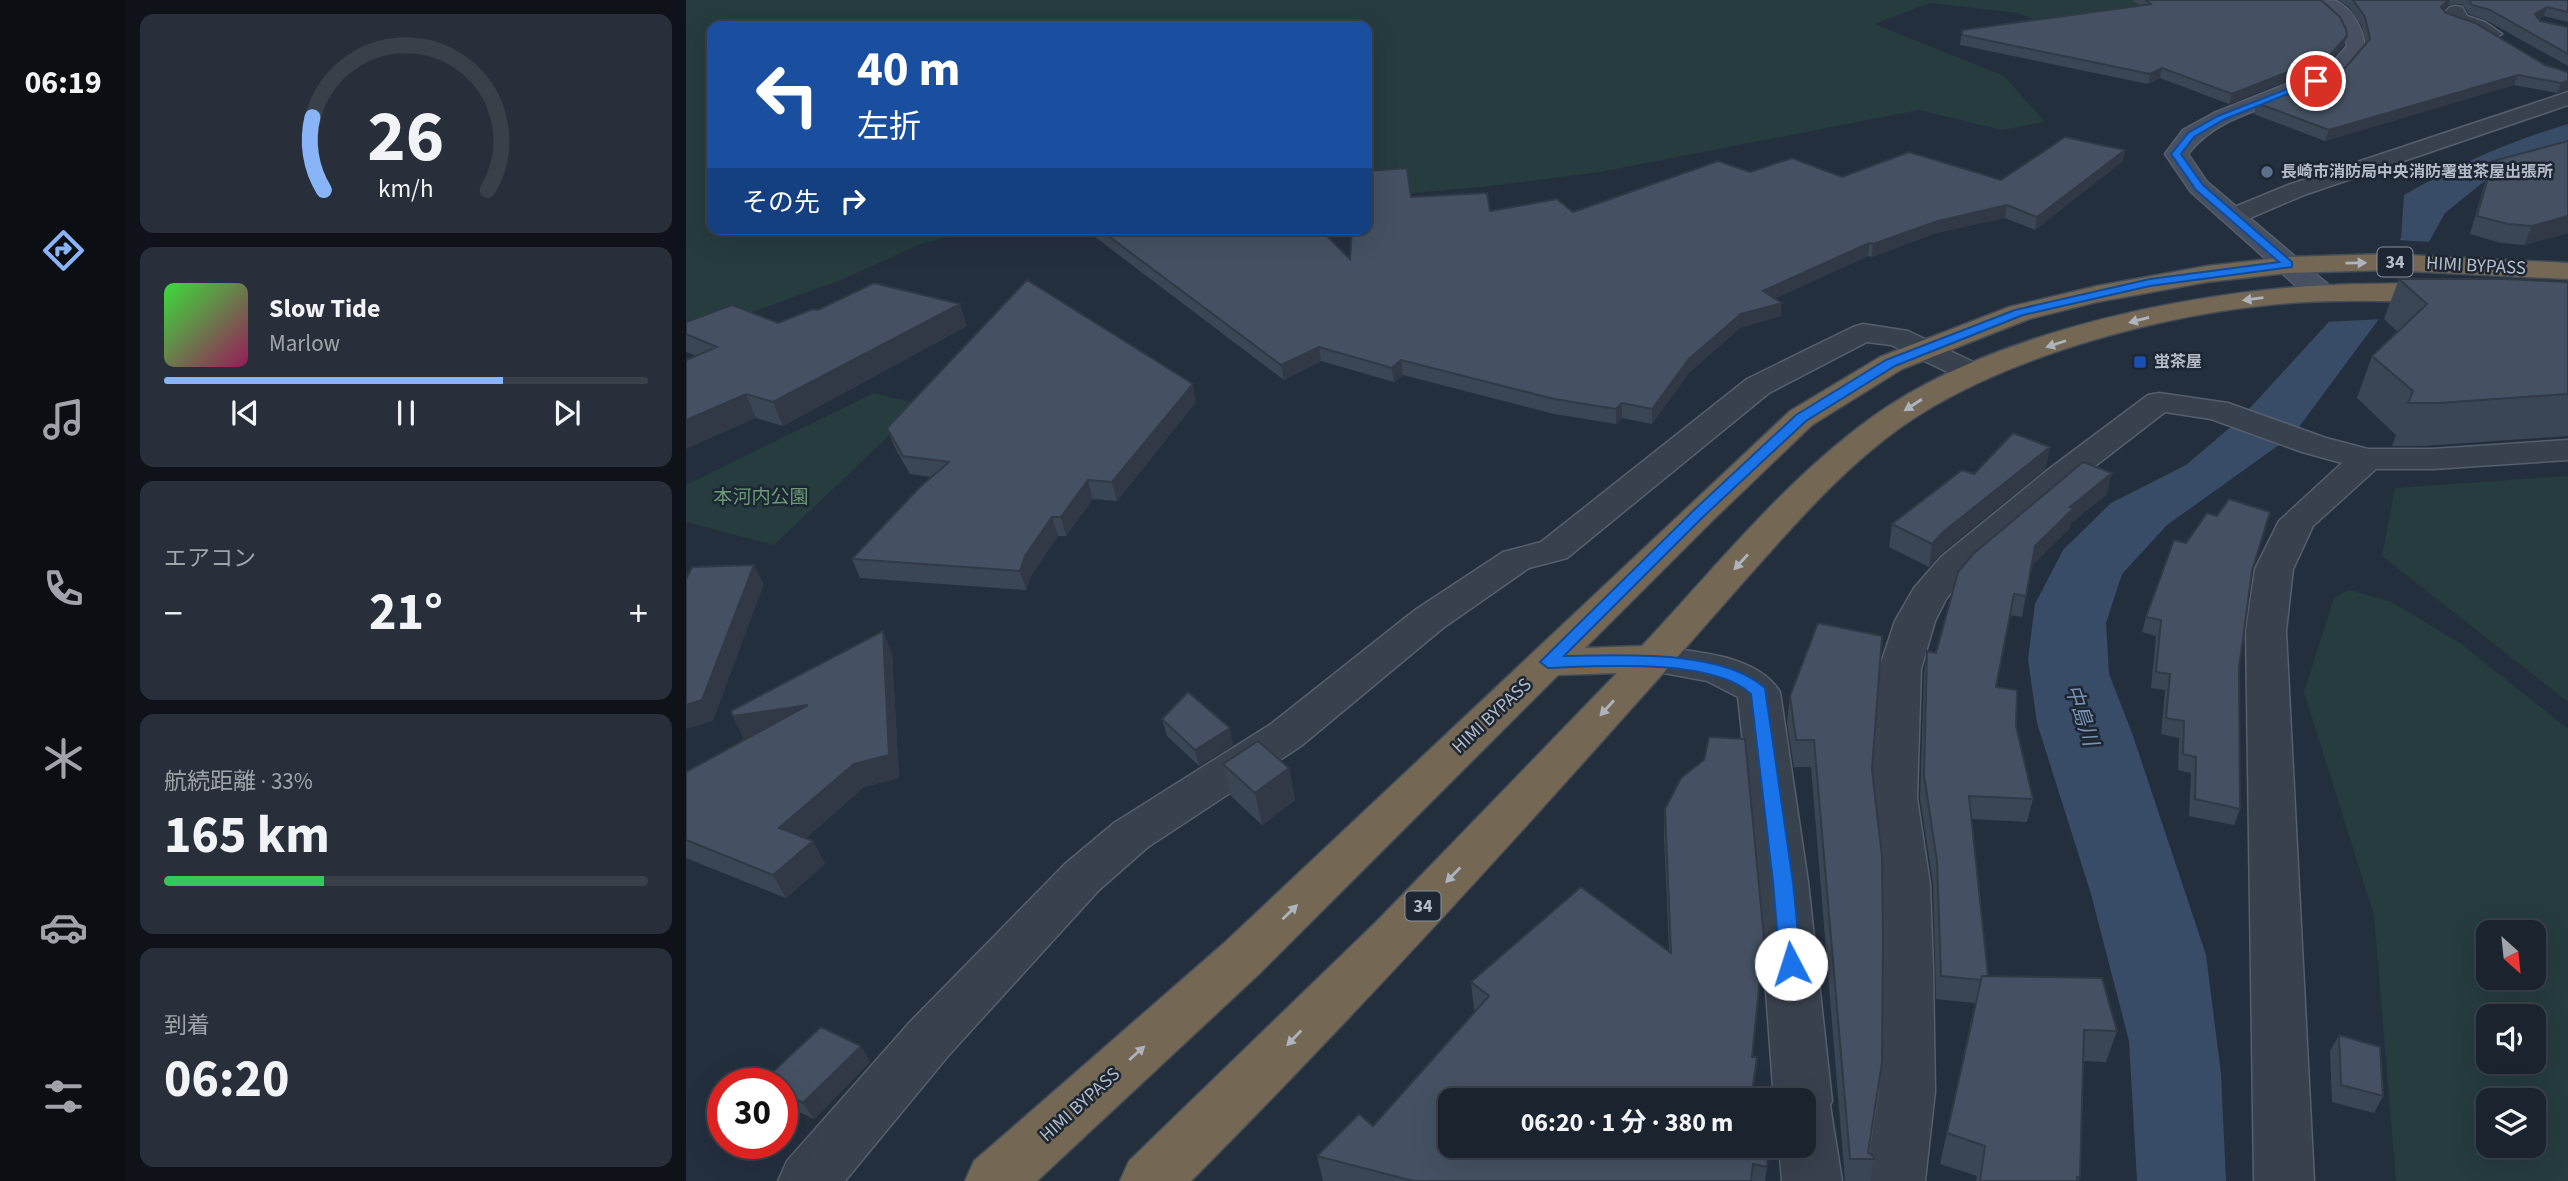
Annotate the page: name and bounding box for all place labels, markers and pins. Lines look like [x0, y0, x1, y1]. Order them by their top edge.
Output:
pin [2286, 51, 2346, 111]
place label: 長崎市消防局中央消防署蛍茶屋出張所 [2281, 161, 2553, 183]
marker: 長崎市消防局中央消防署蛍茶屋出張所 [2259, 164, 2275, 180]
place label: 蛍茶屋 [2154, 351, 2202, 373]
marker: 蛍茶屋 [2132, 354, 2148, 370]

